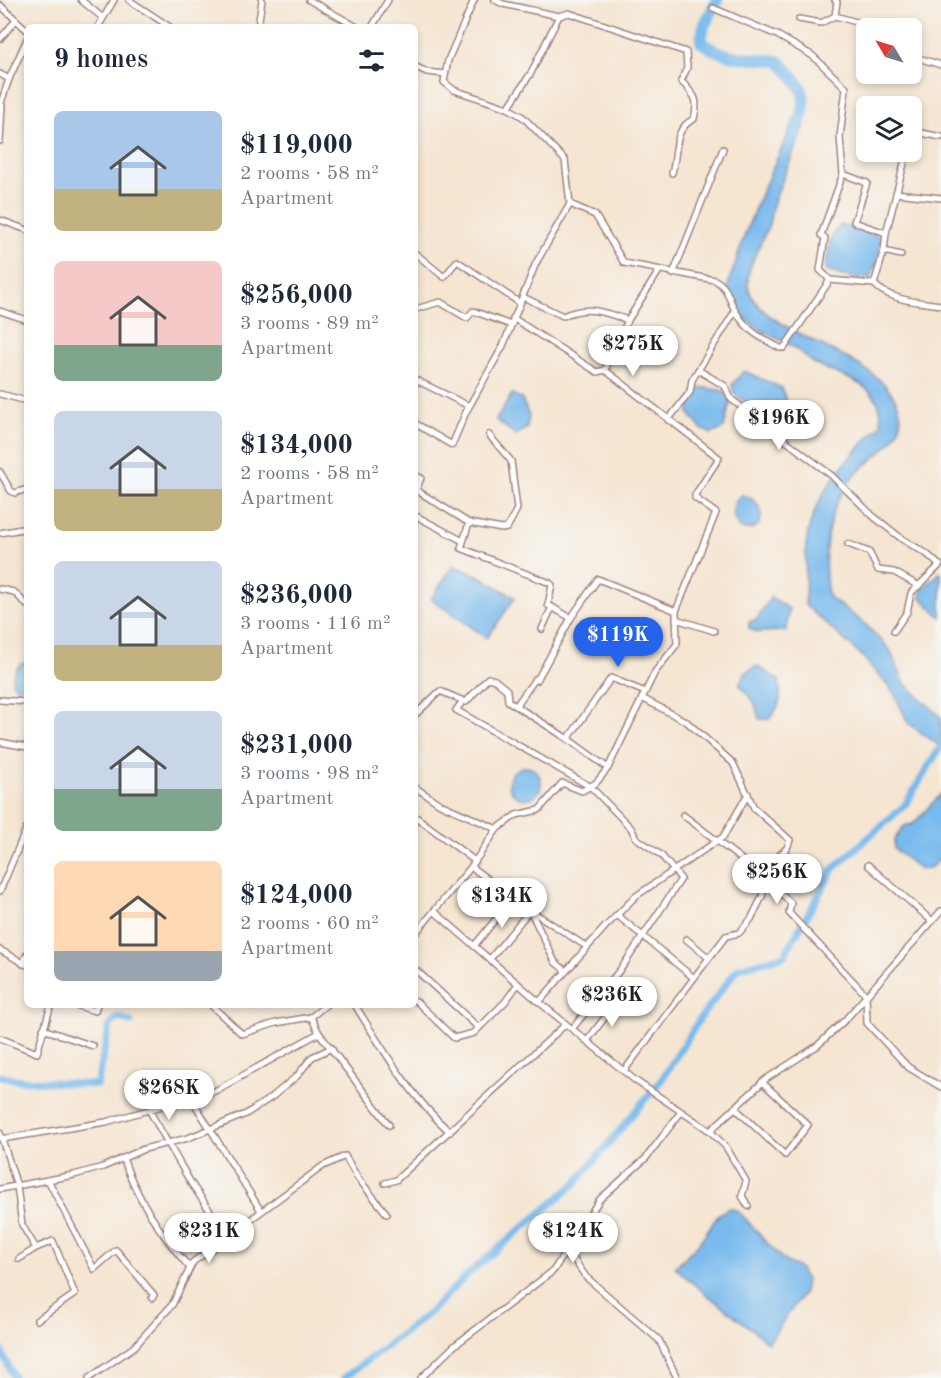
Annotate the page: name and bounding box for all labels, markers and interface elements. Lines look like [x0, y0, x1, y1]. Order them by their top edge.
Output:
north arrow [856, 18, 922, 84]
map controls [856, 18, 922, 162]
icon: filters [355, 44, 388, 77]
text: 9 homes [54, 47, 148, 73]
button: layers [856, 96, 922, 162]
text: $119,000 [240, 133, 353, 159]
icon: home [102, 135, 174, 207]
text: 2 rooms · 58 m² [240, 164, 379, 184]
text: Apartment [240, 189, 334, 209]
text: $256,000 [240, 283, 353, 309]
icon: home [102, 285, 174, 357]
text: 3 rooms · 89 m² [240, 314, 379, 334]
pin: $275K [591, 326, 675, 377]
text: $275K [602, 335, 664, 355]
text: Apartment [240, 339, 334, 359]
pin: $196K [737, 400, 821, 451]
text: $196K [748, 409, 810, 429]
text: $134,000 [240, 433, 353, 459]
icon: home [102, 435, 174, 507]
text: 2 rooms · 58 m² [240, 464, 379, 484]
text: Apartment [240, 489, 334, 509]
text: $236,000 [240, 583, 353, 609]
icon: home [102, 585, 174, 657]
text: 3 rooms · 116 m² [240, 614, 390, 634]
pin: $119K [576, 617, 660, 668]
text: $119K [587, 626, 649, 646]
text: Apartment [240, 639, 334, 659]
text: $231,000 [240, 733, 353, 759]
icon: home [102, 735, 174, 807]
text: 3 rooms · 98 m² [240, 764, 379, 784]
text: Apartment [240, 789, 334, 809]
pin: $256K [735, 854, 819, 905]
text: $256K [746, 863, 808, 883]
pin: $134K [460, 878, 544, 929]
text: $124,000 [240, 883, 353, 909]
icon: home [102, 885, 174, 957]
text: $134K [471, 887, 533, 907]
text: 2 rooms · 60 m² [240, 914, 379, 934]
text: Apartment [240, 939, 334, 959]
pin: $236K [570, 977, 654, 1028]
text: $236K [581, 986, 643, 1006]
pin: $268K [127, 1070, 211, 1121]
text: $268K [138, 1079, 200, 1099]
pin: $231K [167, 1213, 251, 1264]
pin: $124K [531, 1213, 615, 1264]
text: $231K [178, 1222, 240, 1242]
text: $124K [542, 1222, 604, 1242]

